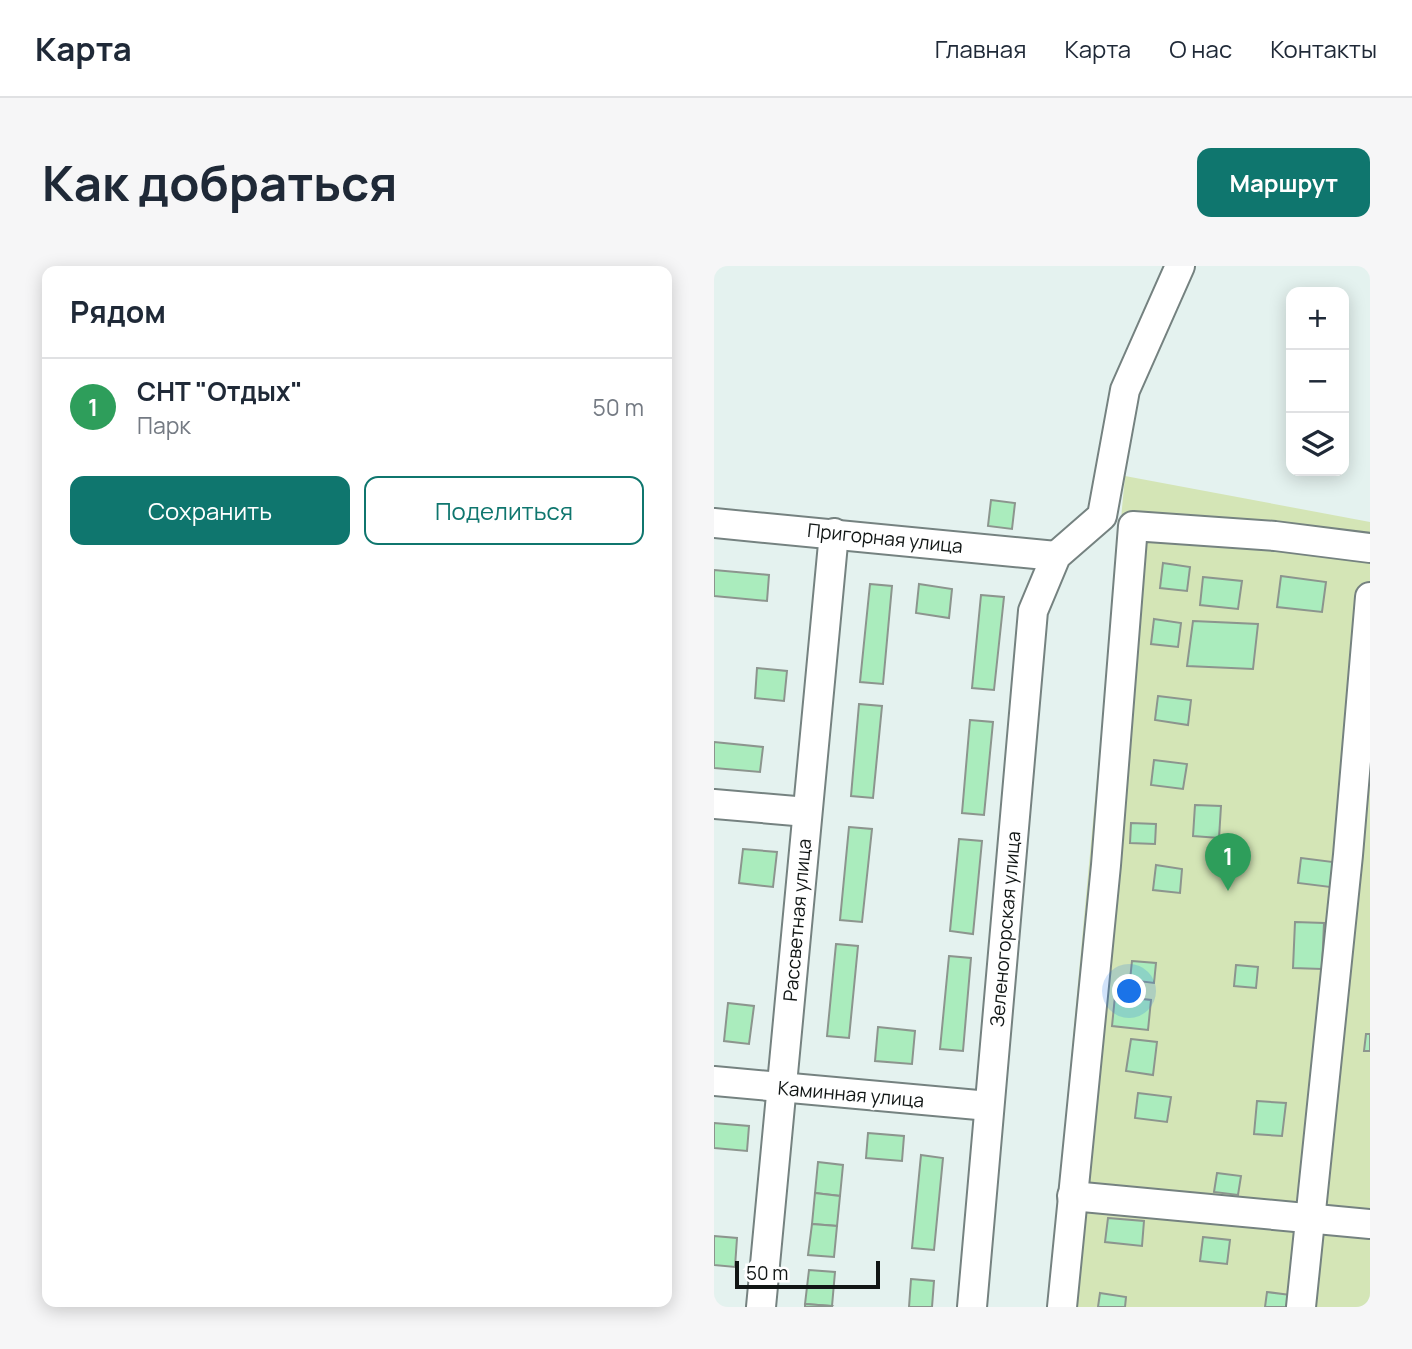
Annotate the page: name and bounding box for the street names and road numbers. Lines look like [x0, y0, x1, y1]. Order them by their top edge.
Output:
street label: Пригорная улица [806, 517, 964, 559]
street label: Зеленогорская улица [983, 830, 1027, 1028]
street label: Рассветная улица [777, 838, 817, 1002]
street label: Каминная улица [777, 1075, 925, 1113]

